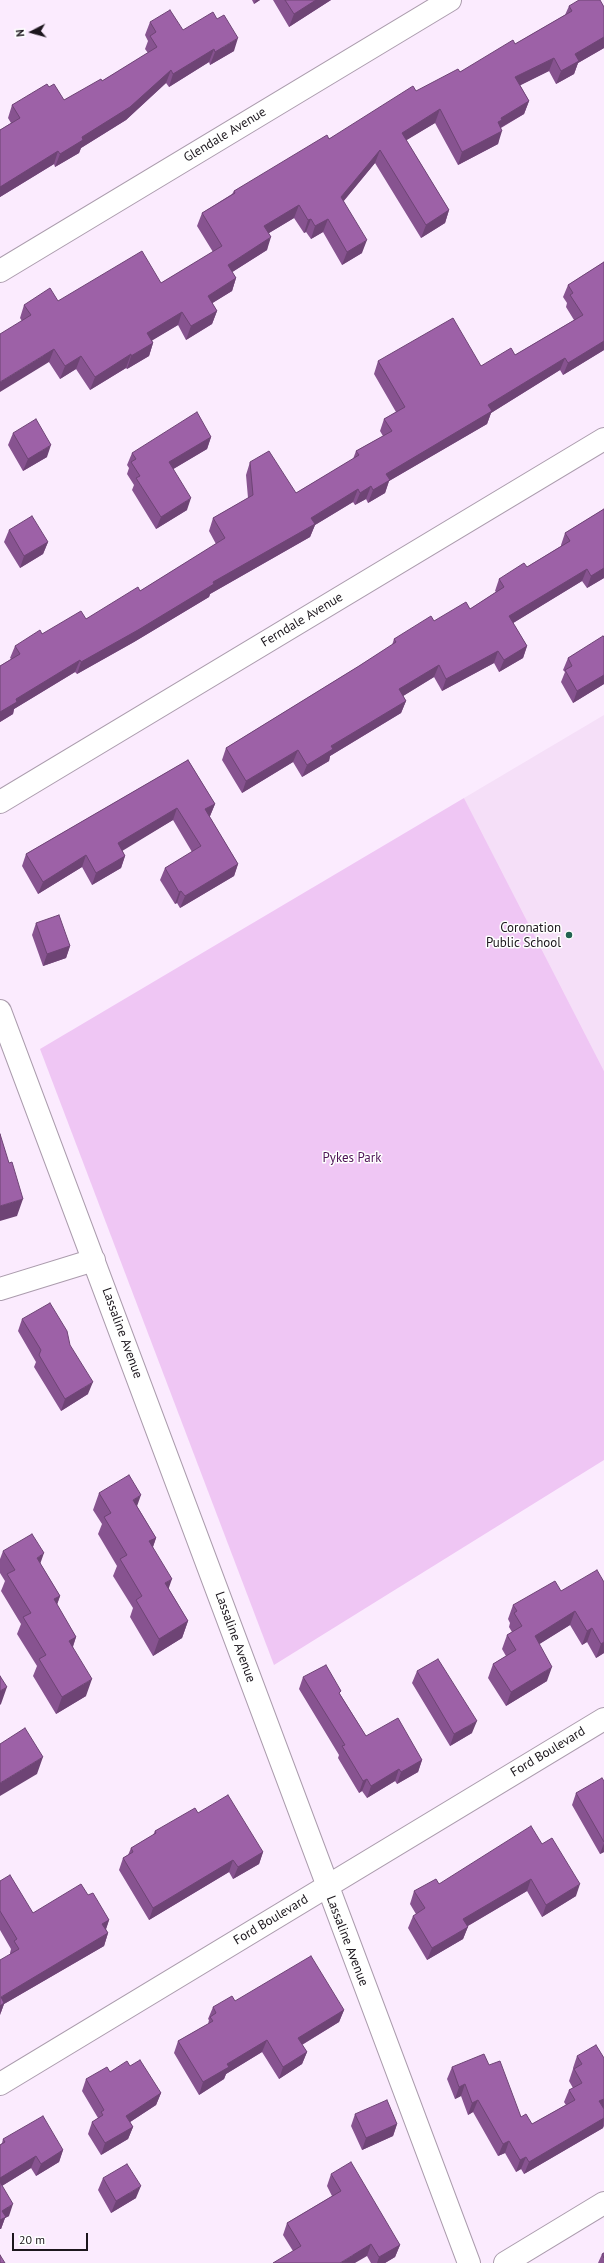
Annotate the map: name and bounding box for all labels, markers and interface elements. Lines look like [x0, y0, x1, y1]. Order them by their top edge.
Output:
north arrow [12, 12, 52, 52]
text: N [13, 29, 27, 38]
street label: Glendale Avenue [181, 104, 269, 166]
street label: Ferndale Avenue [258, 589, 346, 651]
place label: Coronation Public School [486, 920, 561, 951]
marker: Coronation Public School [564, 930, 574, 940]
park label: Pykes Park [323, 1150, 381, 1166]
street label: Lassaline Avenue [98, 1286, 146, 1380]
street label: Lassaline Avenue [211, 1590, 259, 1684]
street label: Ford Boulevard [508, 1724, 588, 1780]
street label: Ford Boulevard [231, 1892, 311, 1948]
street label: Lassaline Avenue [323, 1894, 371, 1988]
scale bar [14, 2225, 90, 2251]
text: 20 m [19, 2232, 45, 2247]

